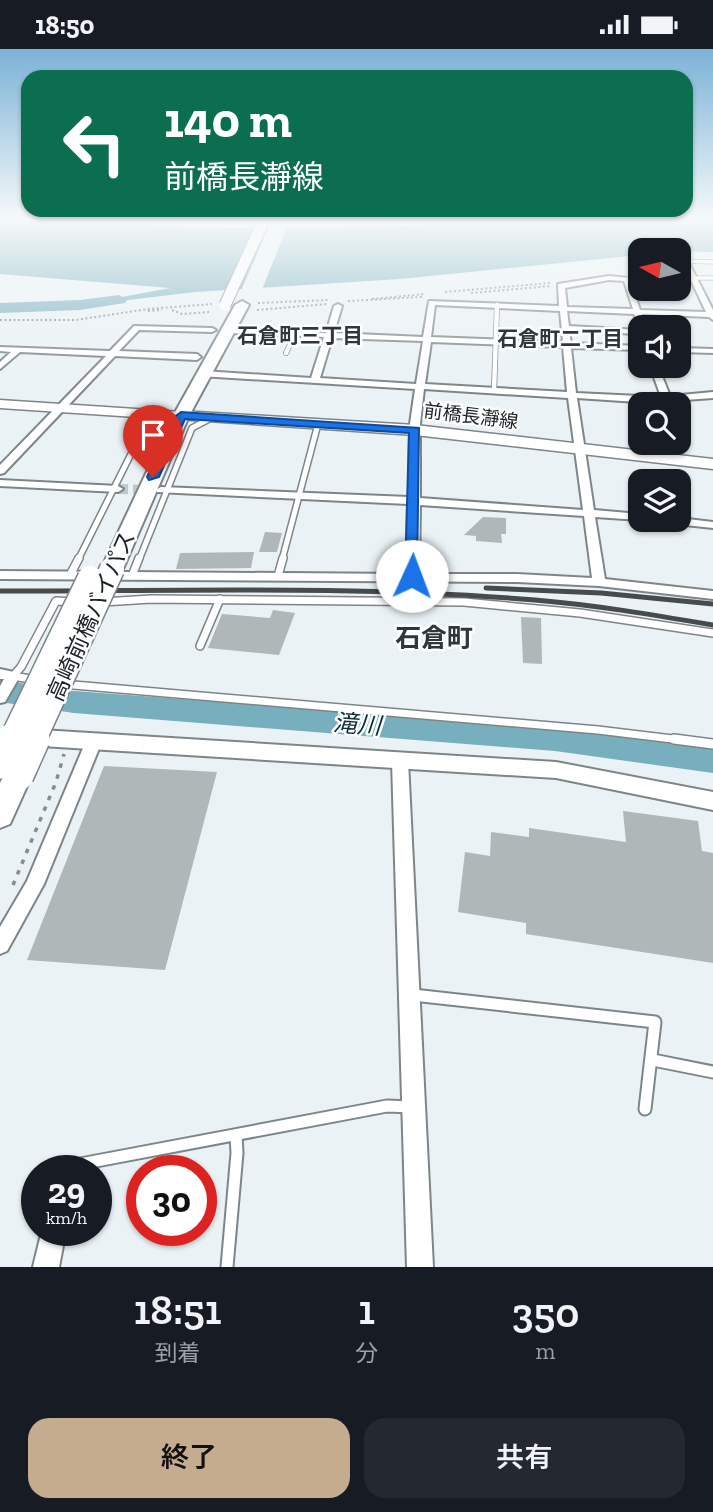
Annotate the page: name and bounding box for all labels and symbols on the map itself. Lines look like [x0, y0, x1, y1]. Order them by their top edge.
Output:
north arrow [628, 238, 691, 301]
district label: 石倉町三丁目 [237, 323, 363, 348]
district label: 石倉町二丁目 [497, 326, 623, 351]
street label: 前橋長瀞線 [422, 399, 520, 433]
pin [123, 405, 183, 477]
street label: 高崎前橋バイパス [41, 526, 141, 706]
position arrow [375, 539, 449, 613]
district label: 石倉町 [395, 622, 473, 654]
water label: 滝川 [332, 708, 385, 740]
speed limit sign: 30 [126, 1155, 217, 1246]

